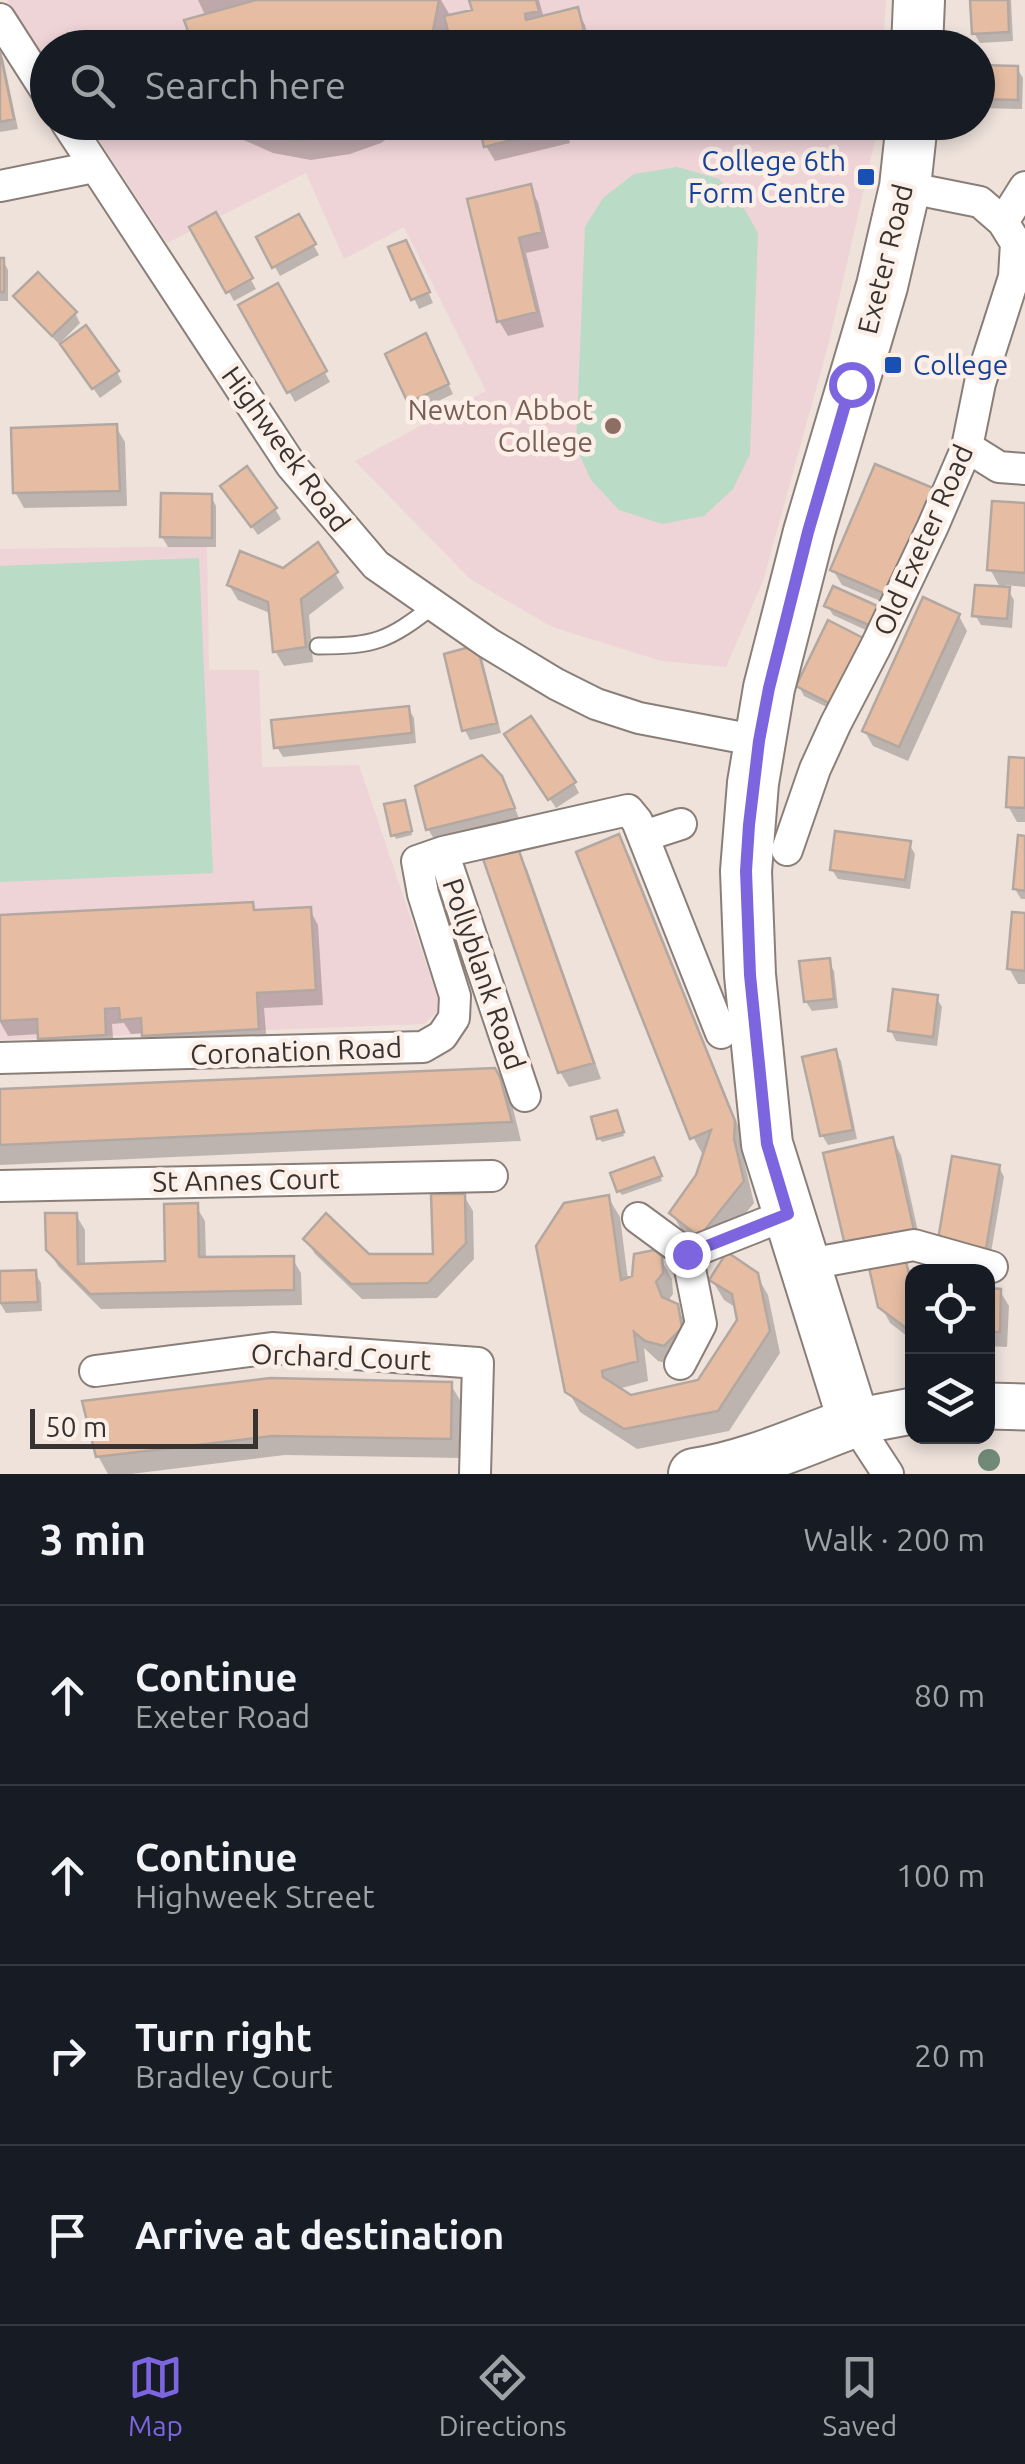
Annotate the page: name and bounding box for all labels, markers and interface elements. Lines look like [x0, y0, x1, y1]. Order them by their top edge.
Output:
search box [30, 30, 995, 140]
icon: search [65, 58, 120, 113]
text: Search here [145, 64, 346, 106]
place label: College 6th Form Centre [688, 145, 846, 208]
marker: College 6th Form Centre [855, 166, 877, 188]
street label: Exeter Road [851, 181, 918, 337]
place label: College [913, 349, 1008, 380]
marker: College [882, 354, 904, 376]
street label: Highweek Road [216, 360, 357, 537]
route start [829, 362, 875, 408]
place label: Newton Abbot College [408, 394, 593, 457]
marker: Newton Abbot College [602, 415, 624, 437]
street label: Old Exeter Road [867, 440, 978, 640]
street label: Pollyblank Road [437, 874, 532, 1074]
street label: Coronation Road [190, 1031, 402, 1070]
street label: St Annes Court [152, 1162, 340, 1197]
route end [665, 1232, 711, 1278]
map controls [905, 1264, 995, 1444]
button: locate [905, 1264, 995, 1354]
street label: Orchard Court [250, 1338, 432, 1375]
button: layers [905, 1354, 995, 1444]
scale bar [30, 1404, 258, 1448]
text: 50 m [45, 1411, 107, 1442]
text: 3 min [40, 1516, 146, 1563]
text: Walk · 200 m [803, 1521, 985, 1557]
text: Continue [135, 1656, 297, 1698]
icon: ahead [40, 1668, 95, 1723]
text: 80 m [914, 1677, 985, 1713]
text: Exeter Road [135, 1698, 310, 1734]
text: Continue [135, 1836, 297, 1878]
icon: ahead [40, 1848, 95, 1903]
text: 100 m [896, 1857, 985, 1893]
text: Highweek Street [135, 1878, 375, 1914]
text: Turn right [135, 2016, 312, 2058]
icon: right [40, 2028, 95, 2083]
text: 20 m [914, 2037, 985, 2073]
text: Bradley Court [135, 2058, 333, 2094]
icon: arrive [40, 2208, 95, 2263]
text: Arrive at destination [135, 2214, 504, 2256]
tab: Map [128, 2350, 183, 2441]
tab: Directions [439, 2350, 567, 2441]
tab: Saved [823, 2350, 897, 2441]

